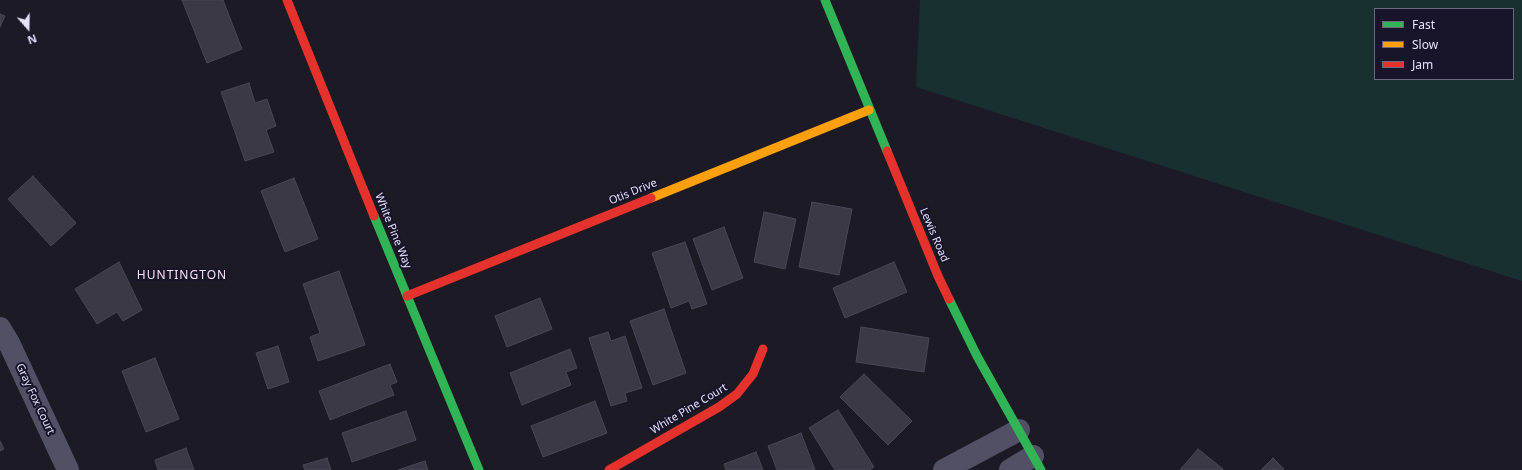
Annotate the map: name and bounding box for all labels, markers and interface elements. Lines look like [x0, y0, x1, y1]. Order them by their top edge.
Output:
north arrow [8, 8, 48, 48]
legend [1374, 8, 1514, 80]
text: Fast [1412, 16, 1435, 33]
text: N [26, 31, 39, 48]
text: Slow [1412, 36, 1438, 53]
text: Jam [1412, 56, 1433, 73]
street label: Otis Drive [607, 176, 659, 208]
street label: White Pine Way [372, 191, 414, 271]
street label: Lewis Road [917, 206, 951, 264]
district label: HUNTINGTON [137, 269, 227, 283]
street label: Gray Fox Court [13, 361, 57, 437]
street label: White Pine Court [648, 381, 730, 437]

